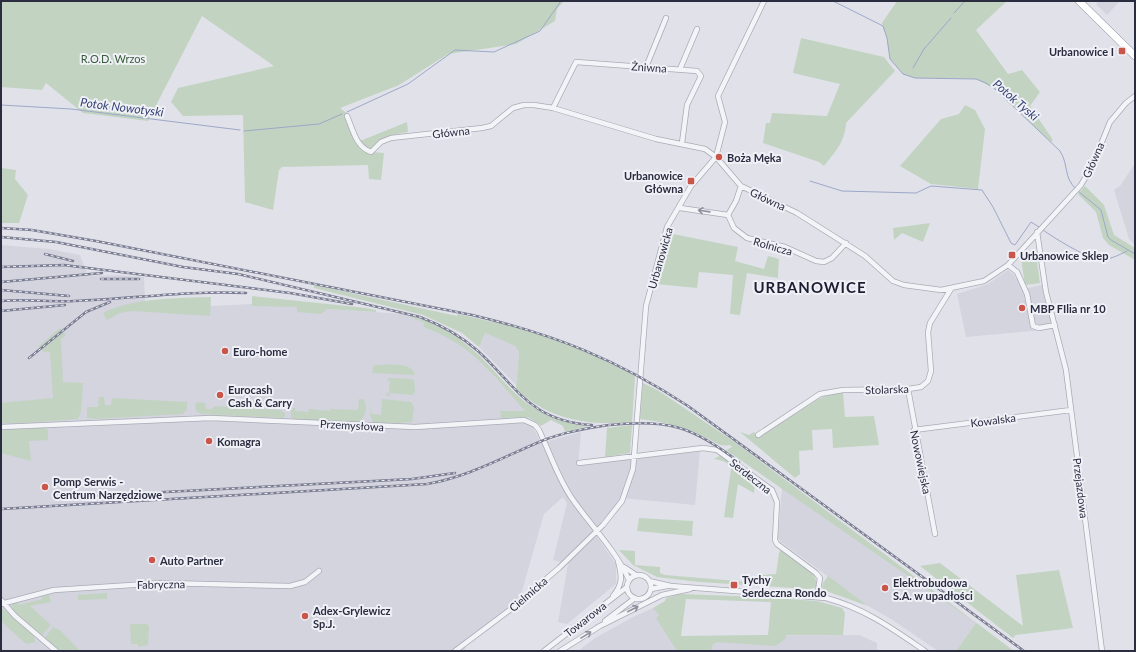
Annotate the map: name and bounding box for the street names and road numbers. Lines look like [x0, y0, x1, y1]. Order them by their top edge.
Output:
street label: Żniwna [631, 59, 667, 75]
street label: Główna [432, 124, 470, 140]
street label: Główna [1079, 140, 1107, 180]
street label: Główna [748, 185, 788, 213]
street label: Urbanowicka [645, 226, 675, 290]
street label: Rolnicza [752, 234, 794, 258]
street label: Stolarska [865, 382, 909, 396]
street label: Kowalska [970, 411, 1016, 429]
street label: Przemysłowa [320, 417, 384, 433]
street label: Nowowiejska [908, 429, 934, 495]
street label: Serdeczna [728, 456, 774, 496]
street label: Przejazdowa [1071, 457, 1091, 519]
street label: Cielmicka [506, 574, 550, 614]
street label: Fabryczna [137, 577, 185, 591]
street label: Towarowa [562, 599, 608, 639]

